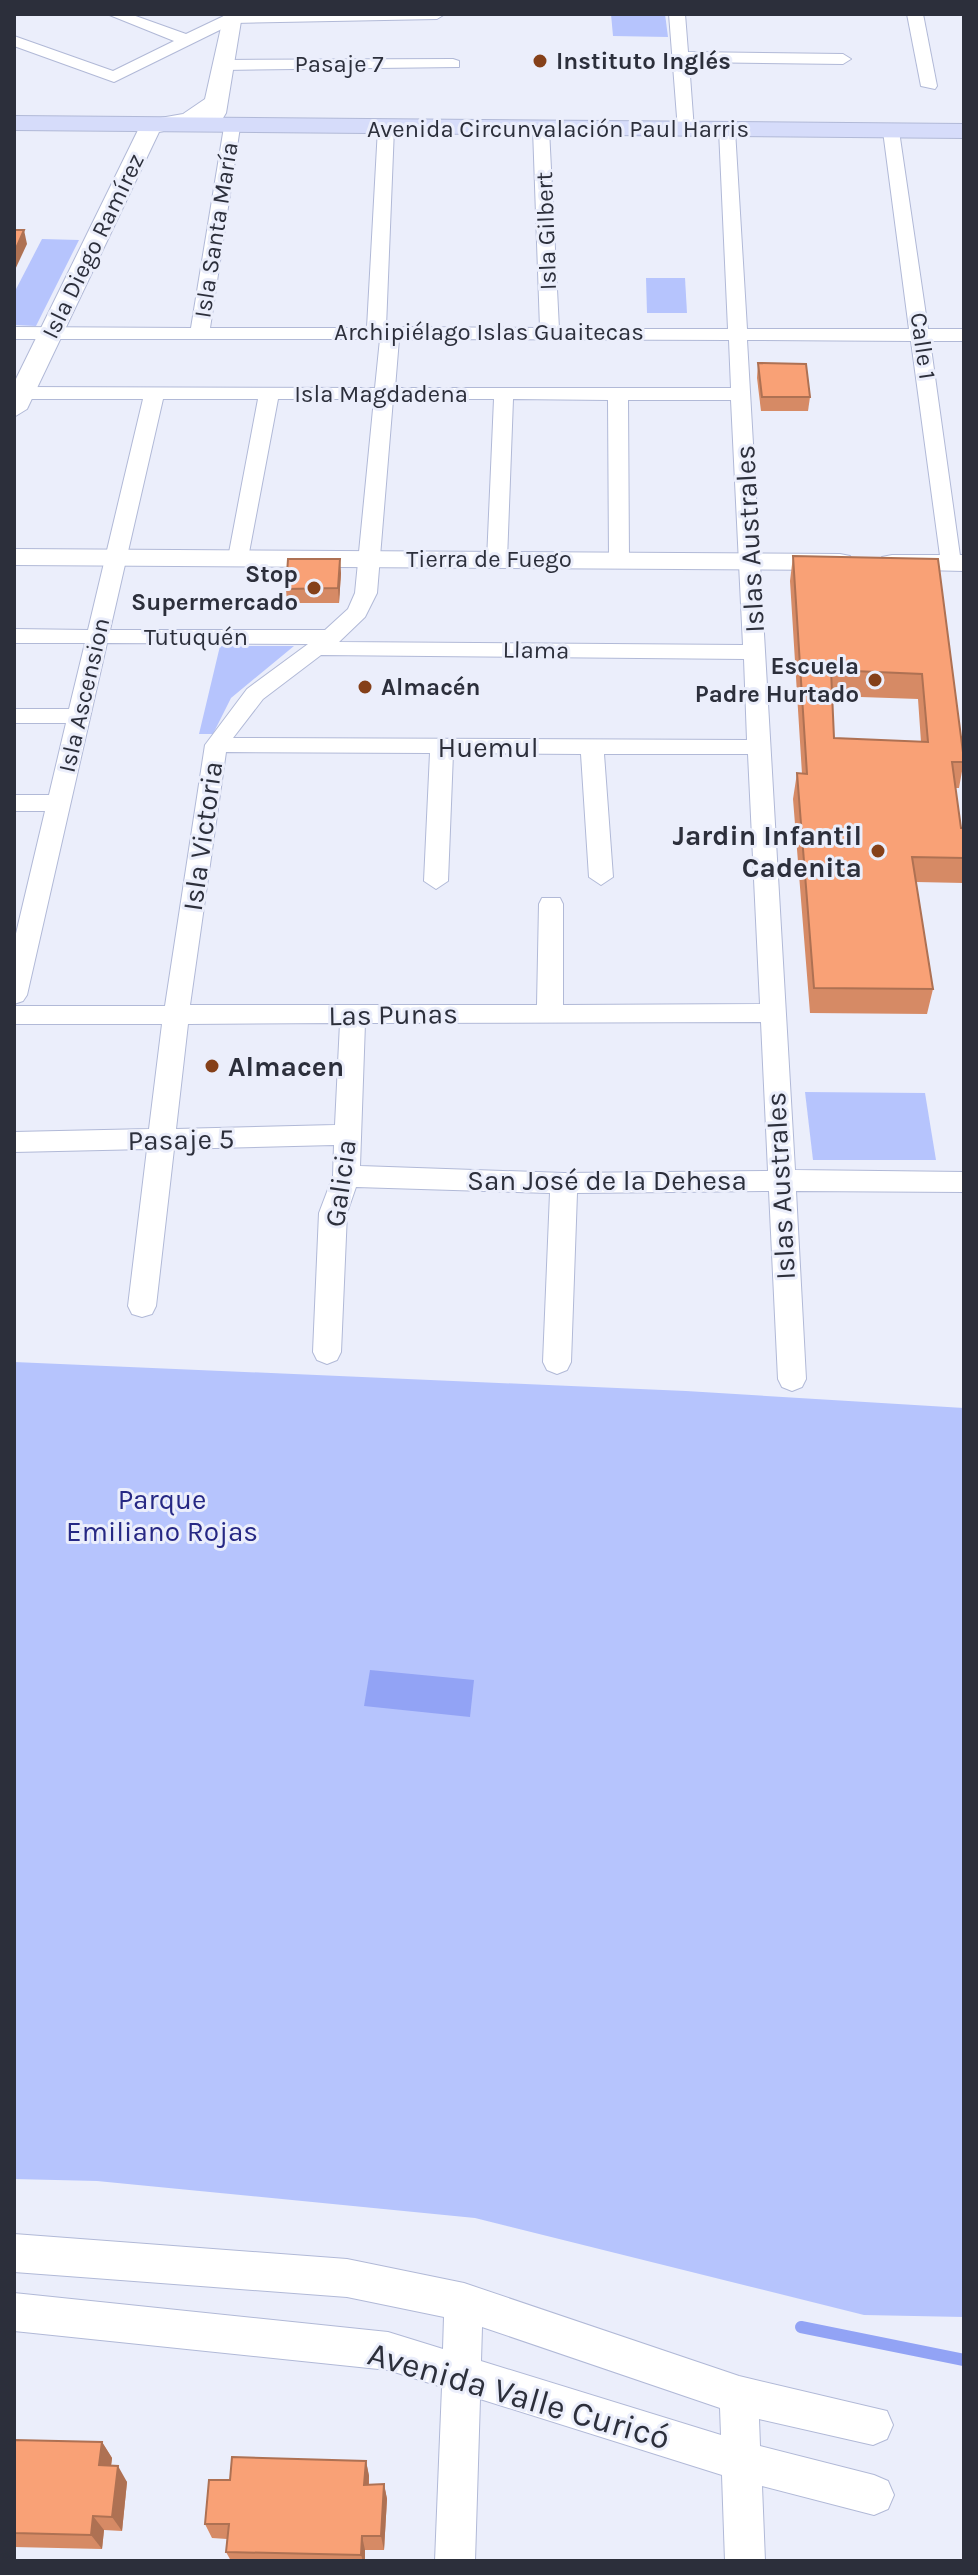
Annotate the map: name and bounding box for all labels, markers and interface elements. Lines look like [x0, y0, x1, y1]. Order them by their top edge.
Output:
place label: Instituto Inglés [556, 47, 731, 75]
street label: Pasaje 7 [294, 50, 384, 78]
marker: Instituto Inglés [531, 52, 549, 70]
street label: Avenida Circunvalación Paul Harris [367, 115, 749, 143]
street label: Isla Santa María [188, 140, 244, 320]
street label: Isla Diego Ramírez [36, 149, 150, 343]
street label: Isla Gilbert [530, 171, 562, 291]
street label: Calle 1 [904, 311, 942, 381]
street label: Archipiélago Islas Guaitecas [334, 318, 644, 346]
street label: Isla Magdadena [294, 380, 468, 408]
street label: Islas Australes [728, 444, 771, 634]
street label: Tierra de Fuego [406, 545, 572, 573]
place label: Stop Supermercado [131, 560, 298, 616]
marker: Stop Supermercado [305, 579, 323, 597]
street label: Isla Ascension [53, 615, 115, 775]
street label: Tutuquén [144, 623, 248, 651]
street label: Llama [502, 635, 570, 665]
place label: Escuela Padre Hurtado [695, 652, 859, 708]
marker: Escuela Padre Hurtado [866, 671, 884, 689]
place label: Almacén [381, 673, 481, 701]
marker: Almacén [356, 678, 374, 696]
street label: Huemul [437, 731, 539, 764]
street label: Isla Victoria [176, 759, 229, 913]
place label: Jardin Infantil Cadenita [672, 819, 862, 884]
marker: Jardin Infantil Cadenita [869, 842, 887, 860]
street label: Las Punas [328, 997, 458, 1032]
place label: Almacen [228, 1050, 344, 1083]
marker: Almacen [203, 1057, 221, 1075]
street label: Islas Australes [759, 1091, 802, 1281]
street label: Pasaje 5 [127, 1122, 235, 1157]
street label: Galicia [318, 1137, 363, 1229]
street label: San José de la Dehesa [467, 1164, 747, 1197]
park label: Parque Emiliano Rojas [66, 1483, 258, 1548]
street label: Avenida Valle Curicó [363, 2334, 674, 2458]

